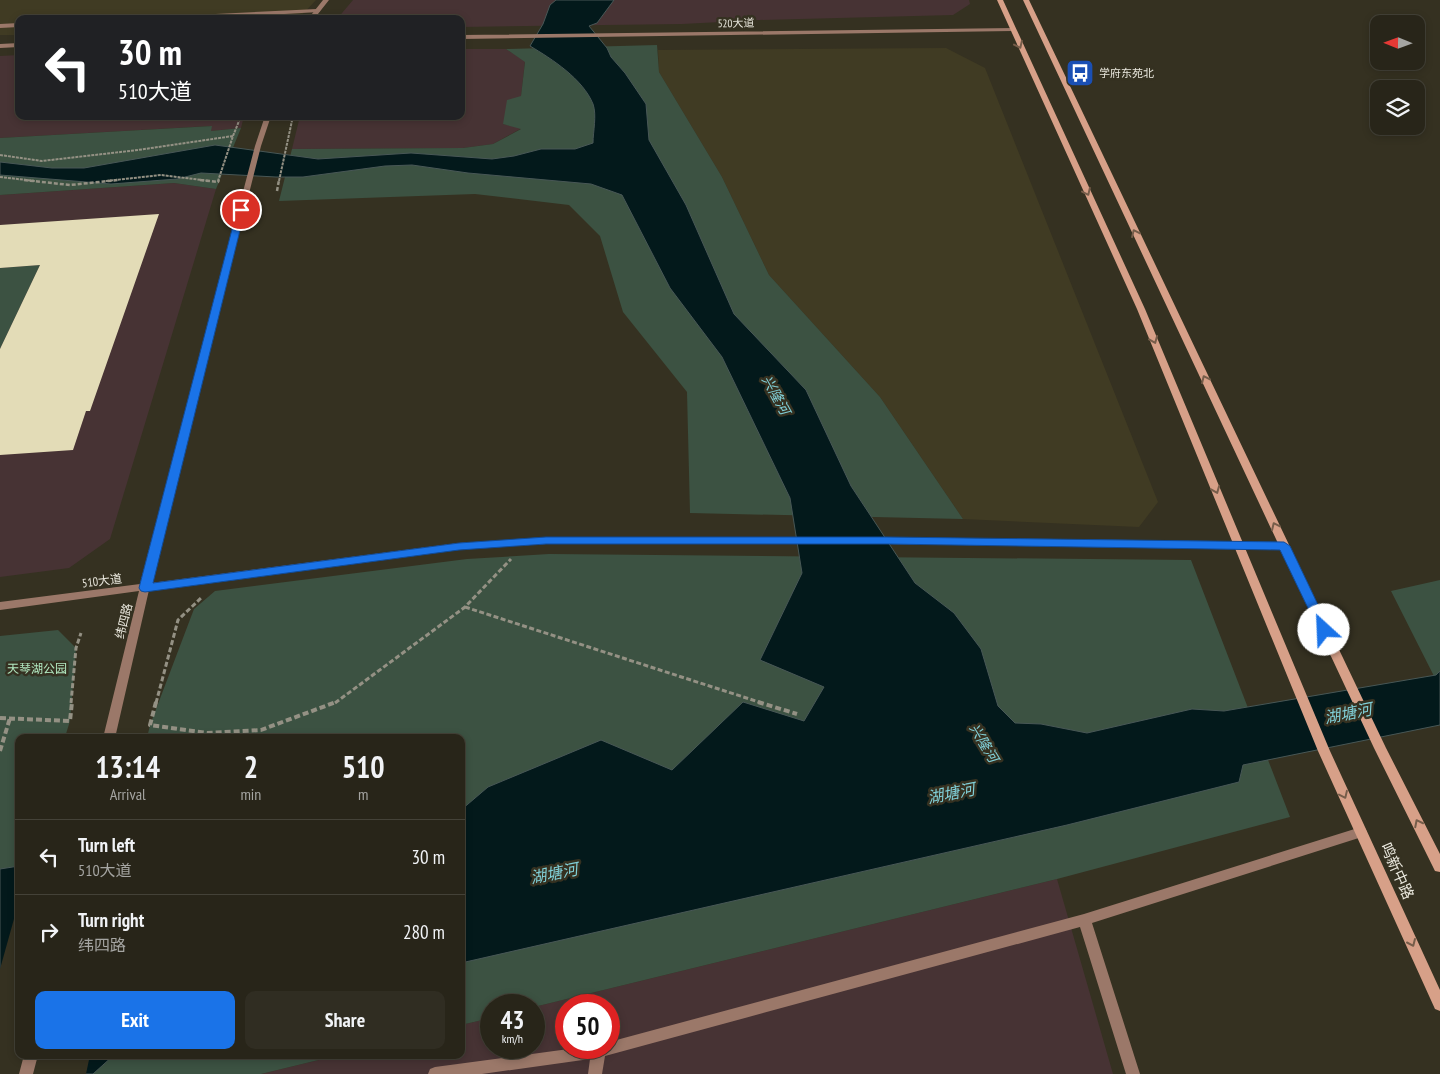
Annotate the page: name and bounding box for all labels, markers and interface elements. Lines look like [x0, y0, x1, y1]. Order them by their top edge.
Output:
north arrow [1370, 15, 1425, 70]
map controls [1370, 15, 1425, 135]
street label: 520大道 [717, 16, 755, 30]
text: 30 m [118, 29, 182, 75]
icon: left [35, 35, 100, 100]
one-way arrow [1013, 40, 1023, 49]
bus stop icon: 学府东苑北 [1065, 58, 1095, 88]
place label: 学府东苑北 [1099, 66, 1154, 80]
text: 510大道 [118, 77, 192, 105]
button: layers [1370, 80, 1425, 135]
one-way arrow [1081, 187, 1091, 196]
pin [220, 189, 262, 231]
icon: arrive [227, 196, 255, 224]
one-way arrow [1131, 229, 1142, 238]
one-way arrow [1148, 335, 1158, 344]
water label: 兴隆河 [758, 372, 796, 420]
one-way arrow [1201, 375, 1212, 384]
one-way arrow [1210, 486, 1220, 494]
one-way arrow [1271, 522, 1281, 531]
street label: 510大道 [81, 571, 123, 590]
street label: 纬四路 [112, 602, 135, 640]
position arrow [1297, 603, 1349, 655]
park label: 天琴湖公园 [7, 661, 67, 676]
water label: 湖塘河 [1323, 698, 1376, 727]
water label: 兴隆河 [965, 720, 1004, 768]
text: 13:14 [95, 747, 160, 786]
text: 2 [244, 747, 258, 786]
text: 510 [342, 747, 385, 786]
water label: 湖塘河 [926, 778, 979, 807]
text: Arrival [110, 784, 146, 804]
text: min [240, 784, 261, 804]
text: m [358, 784, 368, 804]
one-way arrow [1338, 790, 1349, 799]
one-way arrow [1414, 820, 1424, 829]
text: Turn left [78, 833, 135, 857]
street label: 鸣新中路 [1377, 840, 1418, 902]
icon: left [35, 843, 63, 871]
text: 30 m [412, 845, 445, 869]
water label: 湖塘河 [529, 858, 582, 887]
text: 510大道 [78, 860, 132, 880]
text: Turn right [78, 908, 144, 932]
icon: right [35, 918, 63, 946]
text: 280 m [403, 920, 445, 944]
text: 纬四路 [78, 935, 126, 955]
one-way arrow [1405, 938, 1416, 947]
button: Exit [35, 991, 235, 1049]
button: Share [245, 991, 445, 1049]
speed limit sign: 50 [555, 994, 620, 1059]
text: 43 [501, 1004, 524, 1036]
text: km/h [502, 1031, 523, 1046]

